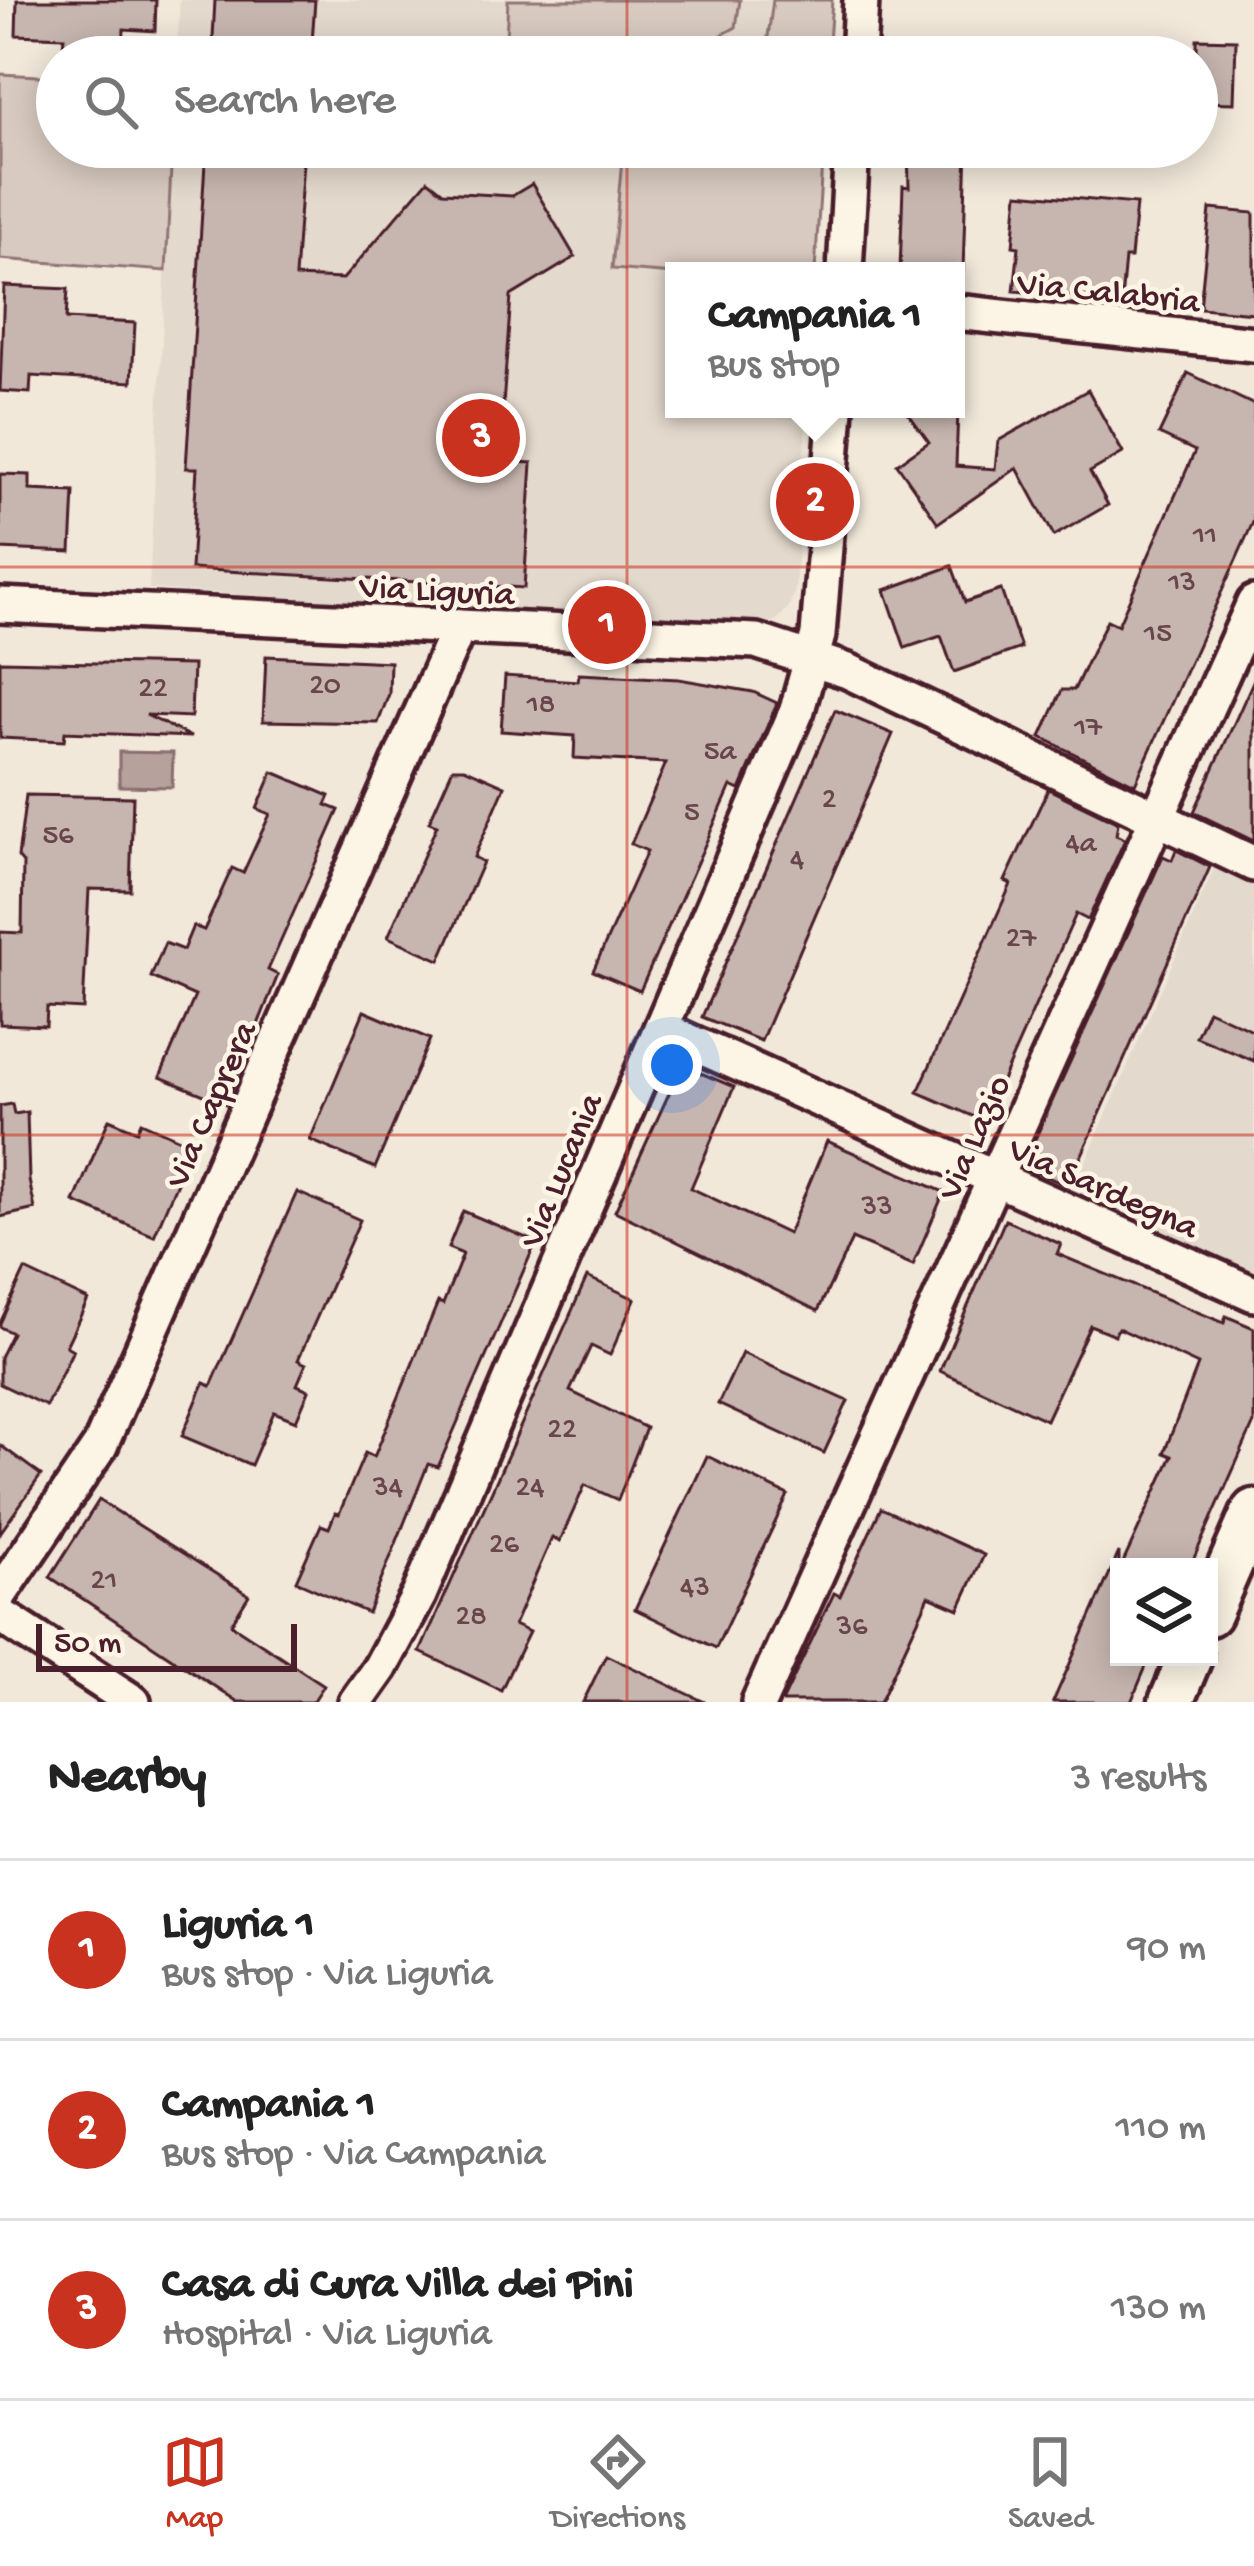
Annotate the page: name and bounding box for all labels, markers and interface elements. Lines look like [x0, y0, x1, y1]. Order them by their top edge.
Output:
search box [36, 36, 1218, 168]
icon: search [78, 69, 144, 135]
text: Search here [174, 76, 396, 129]
popup [665, 262, 965, 418]
street label: Via Calabria [1014, 264, 1203, 327]
text: Campania 1 [708, 291, 922, 344]
text: Bus stop [708, 344, 840, 390]
pin: 3 [442, 393, 520, 483]
pin: 2 [776, 457, 854, 547]
house number: 11 [1192, 520, 1217, 555]
house number: 13 [1167, 567, 1196, 602]
street label: Via Liguria [357, 568, 516, 619]
pin: 1 [568, 580, 646, 670]
house number: 15 [1143, 618, 1172, 653]
house number: 20 [309, 670, 341, 705]
house number: 22 [138, 673, 168, 708]
house number: 18 [526, 689, 555, 724]
house number: 17 [1073, 712, 1103, 747]
house number: 5a [704, 736, 738, 771]
house number: 2 [822, 784, 836, 819]
house number: 5 [684, 797, 700, 832]
house number: 56 [43, 820, 74, 855]
house number: 4a [1066, 828, 1098, 863]
house number: 4 [790, 844, 804, 879]
house number: 27 [1006, 923, 1038, 958]
street label: Via Caprera [158, 1015, 270, 1196]
your location [642, 1035, 702, 1095]
street label: Via Lazio [930, 1070, 1023, 1209]
street label: Via Lucania [512, 1087, 616, 1256]
street label: Via Sardegna [1000, 1130, 1205, 1252]
house number: 33 [860, 1191, 893, 1226]
house number: 22 [547, 1414, 577, 1449]
house number: 34 [372, 1472, 403, 1507]
house number: 24 [516, 1472, 544, 1507]
house number: 26 [489, 1529, 520, 1564]
map controls [1110, 1558, 1218, 1666]
button: layers [1110, 1558, 1218, 1666]
house number: 21 [91, 1565, 117, 1600]
house number: 43 [680, 1572, 710, 1607]
house number: 28 [455, 1601, 487, 1636]
house number: 36 [836, 1611, 868, 1646]
scale bar [36, 1618, 297, 1671]
text: 50 m [54, 1626, 121, 1664]
text: Nearby [48, 1750, 206, 1810]
text: 3 results [1071, 1757, 1206, 1803]
text: Liguria 1 [162, 1900, 314, 1953]
text: 1 [79, 1927, 95, 1973]
text: 90 m [1127, 1927, 1206, 1973]
text: Bus stop · Via Liguria [162, 1953, 492, 1999]
text: Campania 1 [162, 2080, 375, 2133]
text: 2 [77, 2107, 97, 2153]
text: 110 m [1115, 2107, 1206, 2153]
text: Bus stop · Via Campania [162, 2133, 545, 2179]
text: Casa di Cura Villa dei Pini [162, 2260, 633, 2313]
text: 3 [77, 2287, 97, 2333]
text: 130 m [1111, 2287, 1206, 2333]
text: Hospital · Via Liguria [162, 2313, 492, 2359]
tab: Map [162, 2429, 228, 2539]
tab: Directions [551, 2429, 685, 2539]
tab: Saved [1008, 2429, 1092, 2539]

